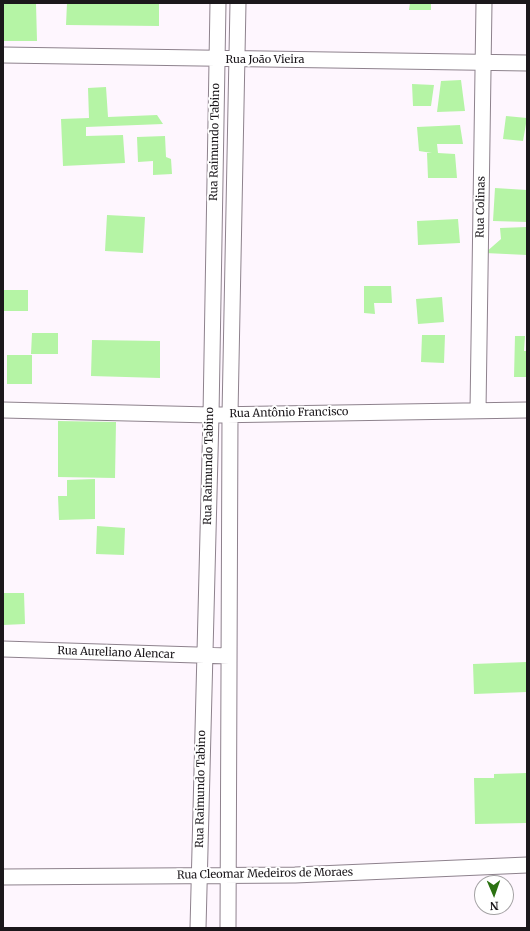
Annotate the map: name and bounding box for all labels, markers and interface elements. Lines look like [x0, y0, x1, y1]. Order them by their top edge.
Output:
street label: Rua João Vieira [225, 53, 305, 67]
street label: Rua Raimundo Tabino [207, 83, 223, 201]
street label: Rua Colinas [474, 176, 488, 238]
street label: Rua Antônio Francisco [229, 405, 349, 421]
street label: Rua Raimundo Tabino [201, 407, 217, 525]
street label: Rua Aureliano Alencar [57, 644, 175, 662]
street label: Rua Raimundo Tabino [193, 730, 209, 848]
street label: Rua Cleomar Medeiros de Moraes [177, 866, 353, 882]
north arrow [474, 875, 514, 915]
text: N [490, 899, 499, 913]

